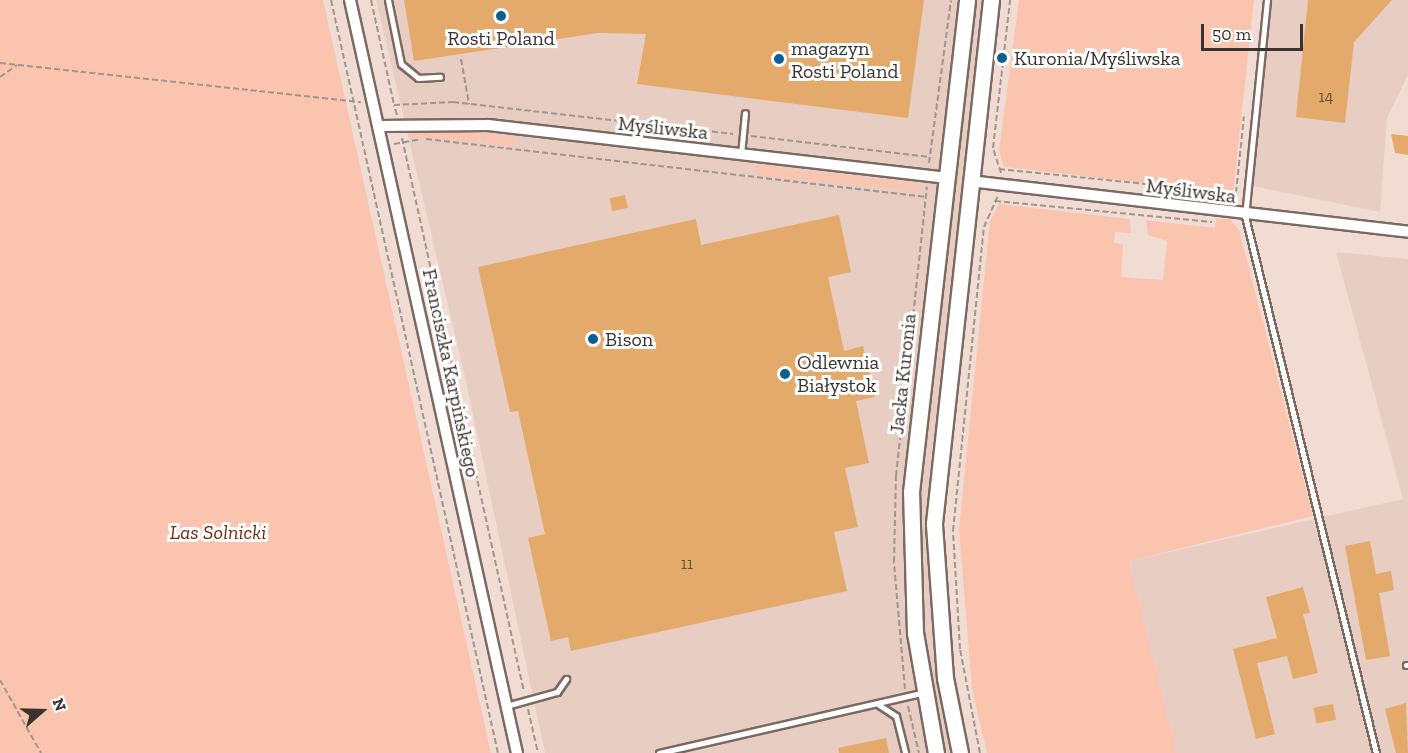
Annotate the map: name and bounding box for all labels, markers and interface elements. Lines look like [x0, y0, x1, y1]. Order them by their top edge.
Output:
marker: Rosti Poland [494, 9, 508, 23]
scale bar [1204, 12, 1306, 50]
text: 50 m [1212, 23, 1251, 45]
place label: Rosti Poland [447, 26, 555, 50]
place label: magazyn Rosti Poland [791, 36, 898, 83]
place label: Kuronia/Myśliwska [1014, 46, 1180, 70]
marker: Kuronia/Myśliwska [995, 51, 1009, 65]
marker: magazyn Rosti Poland [772, 52, 786, 66]
house number: 14 [1319, 87, 1333, 107]
street label: Myśliwska [617, 111, 709, 145]
street label: Myśliwska [1145, 174, 1237, 208]
street label: Franciszka Karpińskiego [417, 267, 485, 479]
street label: Jacka Kuronia [885, 312, 921, 436]
place label: Bison [605, 327, 653, 351]
marker: Bison [586, 332, 600, 346]
place label: Odlewnia Białystok [797, 350, 879, 397]
marker: Odlewnia Białystok [778, 367, 792, 381]
park label: Las Solnicki [170, 520, 266, 544]
house number: 11 [681, 554, 693, 574]
north arrow [12, 681, 72, 741]
text: N [48, 696, 70, 714]

